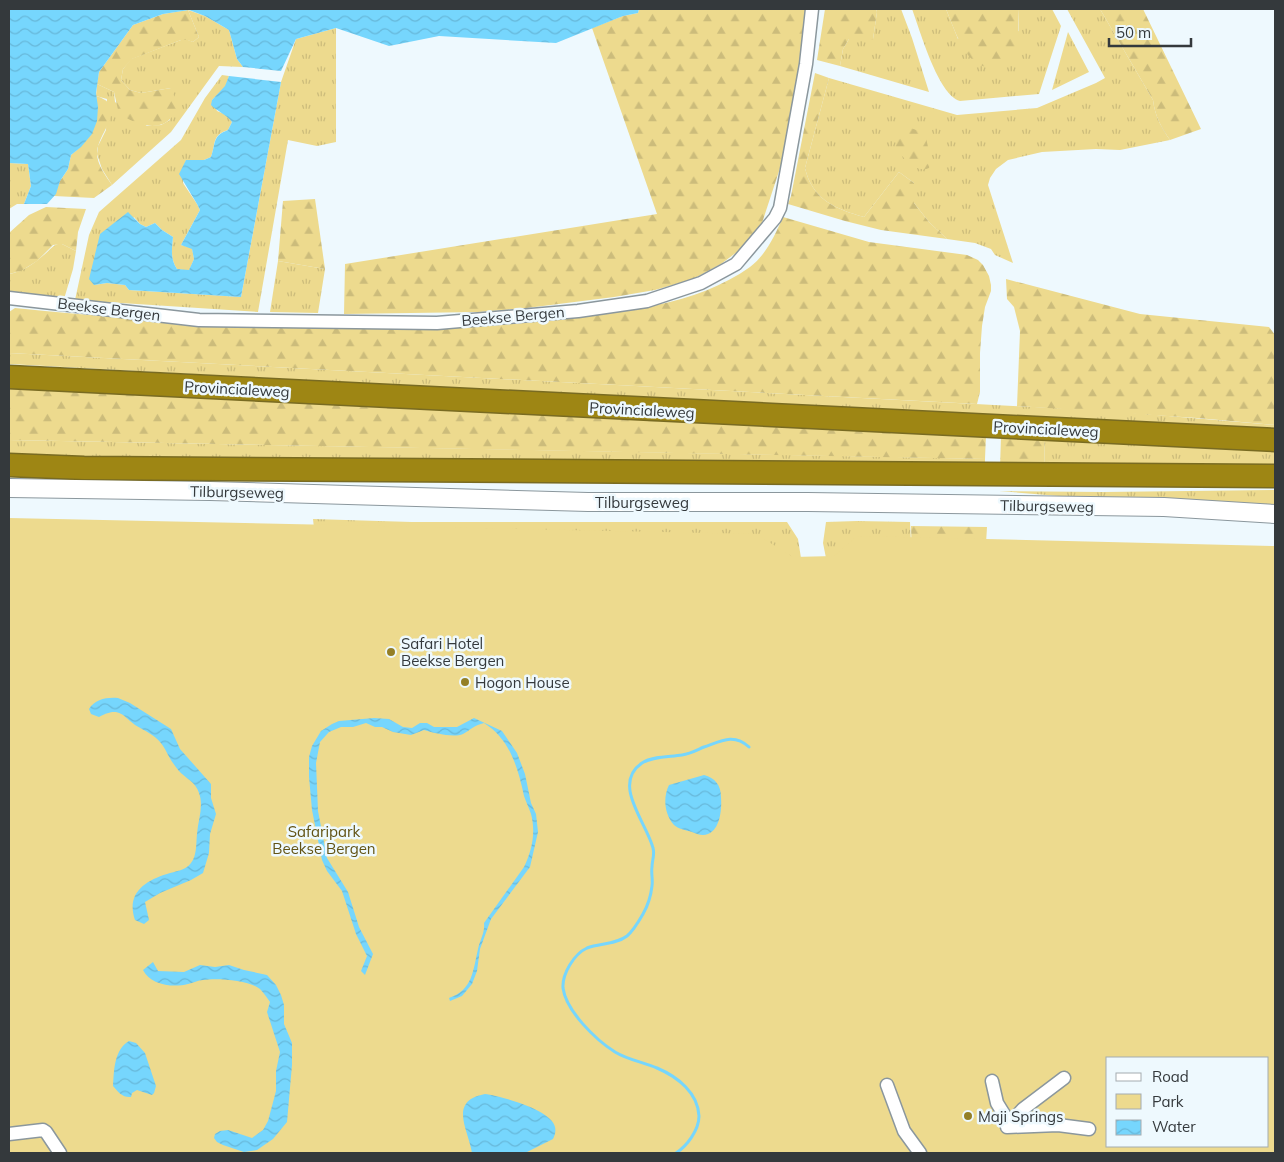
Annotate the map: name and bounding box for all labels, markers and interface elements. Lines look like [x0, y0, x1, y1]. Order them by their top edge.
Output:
scale bar [1109, 15, 1192, 47]
text: 50 m [1116, 23, 1151, 42]
street label: Beekse Bergen [57, 293, 161, 325]
street label: Beekse Bergen [461, 302, 565, 330]
street label: Provincialeweg [184, 377, 290, 401]
street label: Provincialeweg [589, 398, 695, 422]
street label: Provincialeweg [993, 417, 1099, 441]
street label: Tilburgseweg [190, 482, 284, 502]
street label: Tilburgseweg [595, 493, 689, 512]
street label: Tilburgseweg [1000, 496, 1094, 516]
place label: Safari Hotel Beekse Bergen [401, 634, 504, 670]
marker: Safari Hotel Beekse Bergen [385, 646, 397, 658]
place label: Hogon House [475, 673, 570, 692]
marker: Hogon House [459, 676, 471, 688]
park label: Safaripark Beekse Bergen [272, 822, 376, 858]
legend [1106, 1057, 1269, 1147]
text: Road [1152, 1067, 1189, 1086]
text: Park [1152, 1092, 1184, 1111]
place label: Maji Springs [978, 1107, 1064, 1126]
marker: Maji Springs [962, 1110, 974, 1122]
text: Water [1152, 1117, 1196, 1136]

